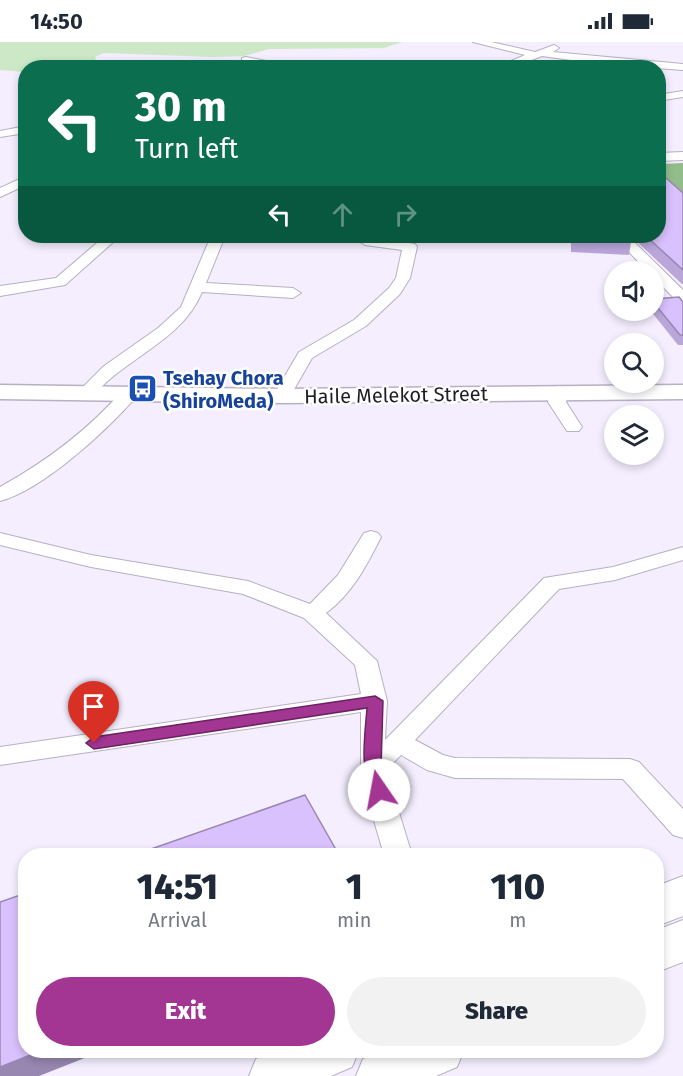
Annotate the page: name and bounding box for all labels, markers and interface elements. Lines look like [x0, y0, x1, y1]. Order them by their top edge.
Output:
text: 14:50 [30, 8, 83, 35]
text: 30 m [135, 82, 227, 132]
icon: left [36, 84, 114, 162]
text: Turn left [135, 133, 238, 165]
icon: left [263, 198, 296, 231]
icon: ahead [326, 198, 359, 231]
icon: right [389, 198, 422, 231]
map controls [604, 261, 664, 465]
button: sound [604, 261, 664, 321]
button: search [604, 333, 664, 393]
place label: Tsehay Chora (ShiroMeda) [163, 366, 284, 413]
bus stop icon: Tsehay Chora (ShiroMeda) [126, 373, 158, 405]
street label: Haile Melekot Street [304, 381, 489, 409]
button: layers [604, 405, 664, 465]
pin [68, 681, 119, 743]
icon: arrive [77, 690, 110, 723]
position arrow [347, 758, 411, 822]
text: 14:51 [137, 865, 218, 909]
text: 1 [346, 865, 363, 909]
text: 110 [490, 865, 545, 909]
text: Arrival [148, 908, 207, 932]
text: min [337, 908, 372, 932]
text: m [509, 908, 526, 932]
button: Exit [36, 977, 335, 1046]
button: Share [347, 977, 646, 1046]

